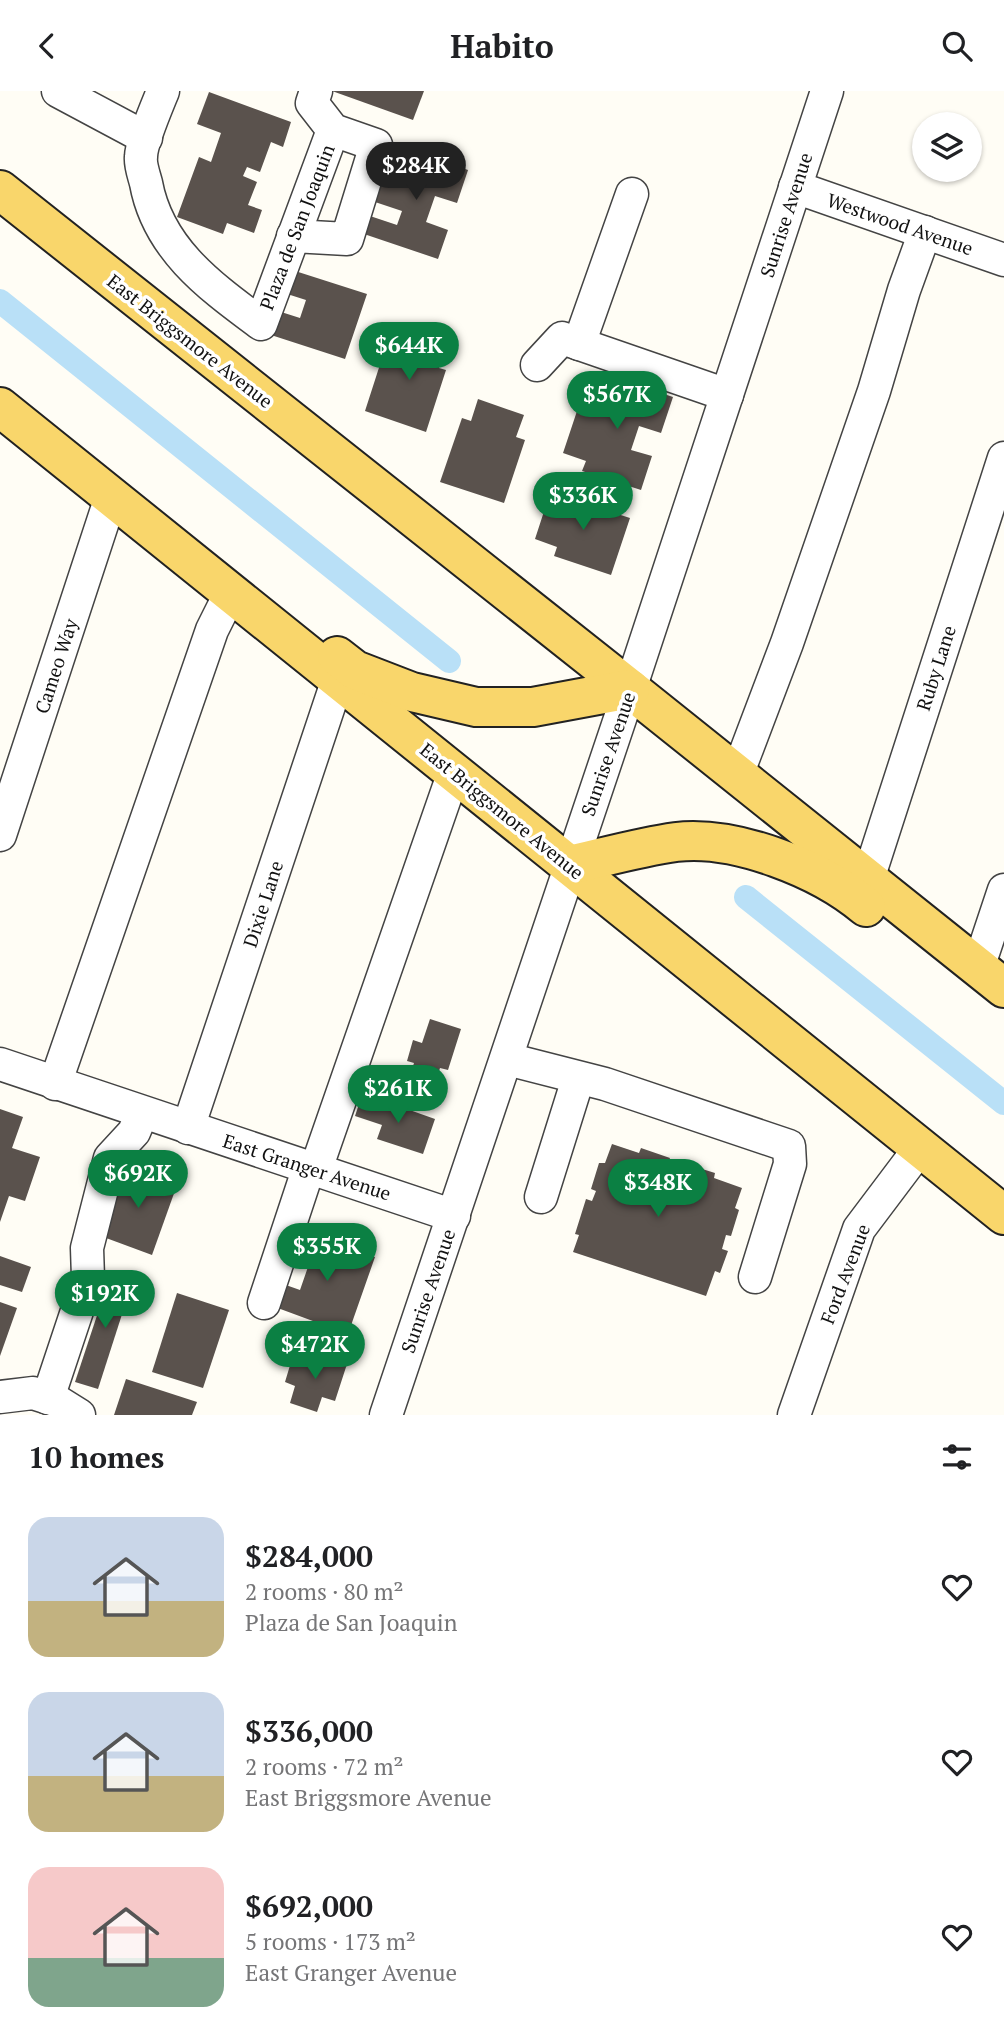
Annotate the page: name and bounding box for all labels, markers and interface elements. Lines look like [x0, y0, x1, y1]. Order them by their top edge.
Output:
text: Habito [450, 25, 554, 67]
icon: back [28, 27, 66, 65]
icon: search [938, 27, 976, 65]
map controls [912, 112, 982, 182]
button: layers [912, 112, 982, 182]
street label: Plaza de San Joaquin [253, 140, 340, 313]
pin: $284K [367, 143, 465, 202]
text: $284K [382, 149, 450, 180]
street label: Sunrise Avenue [754, 149, 817, 280]
street label: Westwood Avenue [824, 187, 977, 260]
street label: East Briggsmore Avenue [102, 268, 278, 413]
pin: $644K [360, 323, 458, 382]
text: $644K [375, 329, 443, 360]
pin: $567K [568, 371, 666, 431]
text: $567K [583, 378, 651, 409]
pin: $336K [534, 473, 632, 532]
text: $336K [549, 479, 617, 510]
street label: Cameo Way [28, 615, 83, 717]
street label: Ruby Lane [910, 622, 961, 714]
street label: Sunrise Avenue [575, 688, 640, 819]
street label: East Briggsmore Avenue [415, 737, 589, 884]
street label: Dixie Lane [237, 857, 288, 950]
pin: $261K [349, 1065, 447, 1125]
text: $261K [364, 1072, 432, 1103]
street label: East Granger Avenue [220, 1128, 394, 1205]
pin: $692K [89, 1151, 187, 1210]
text: $692K [104, 1157, 172, 1188]
pin: $348K [609, 1159, 707, 1219]
text: $348K [624, 1166, 692, 1197]
street label: Ford Avenue [814, 1220, 875, 1327]
pin: $355K [278, 1223, 376, 1283]
street label: Sunrise Avenue [395, 1225, 460, 1356]
text: $355K [293, 1230, 361, 1261]
pin: $192K [56, 1271, 154, 1330]
text: $192K [71, 1277, 139, 1308]
pin: $472K [266, 1321, 364, 1381]
text: $472K [281, 1328, 349, 1359]
text: 10 homes [28, 1437, 164, 1477]
icon: filters [938, 1438, 976, 1476]
text: $284,000 [245, 1536, 373, 1576]
icon: home [84, 1545, 168, 1629]
icon: heart [938, 1568, 976, 1606]
text: 2 rooms · 80 m² [245, 1576, 404, 1607]
text: Plaza de San Joaquin [245, 1607, 457, 1638]
text: $336,000 [245, 1711, 373, 1751]
icon: home [84, 1720, 168, 1804]
icon: heart [938, 1743, 976, 1781]
text: 2 rooms · 72 m² [245, 1751, 404, 1782]
text: East Briggsmore Avenue [245, 1782, 492, 1813]
text: $692,000 [245, 1886, 373, 1926]
icon: home [84, 1895, 168, 1979]
icon: heart [938, 1918, 976, 1956]
text: 5 rooms · 173 m² [245, 1926, 416, 1957]
text: East Granger Avenue [245, 1957, 457, 1988]

